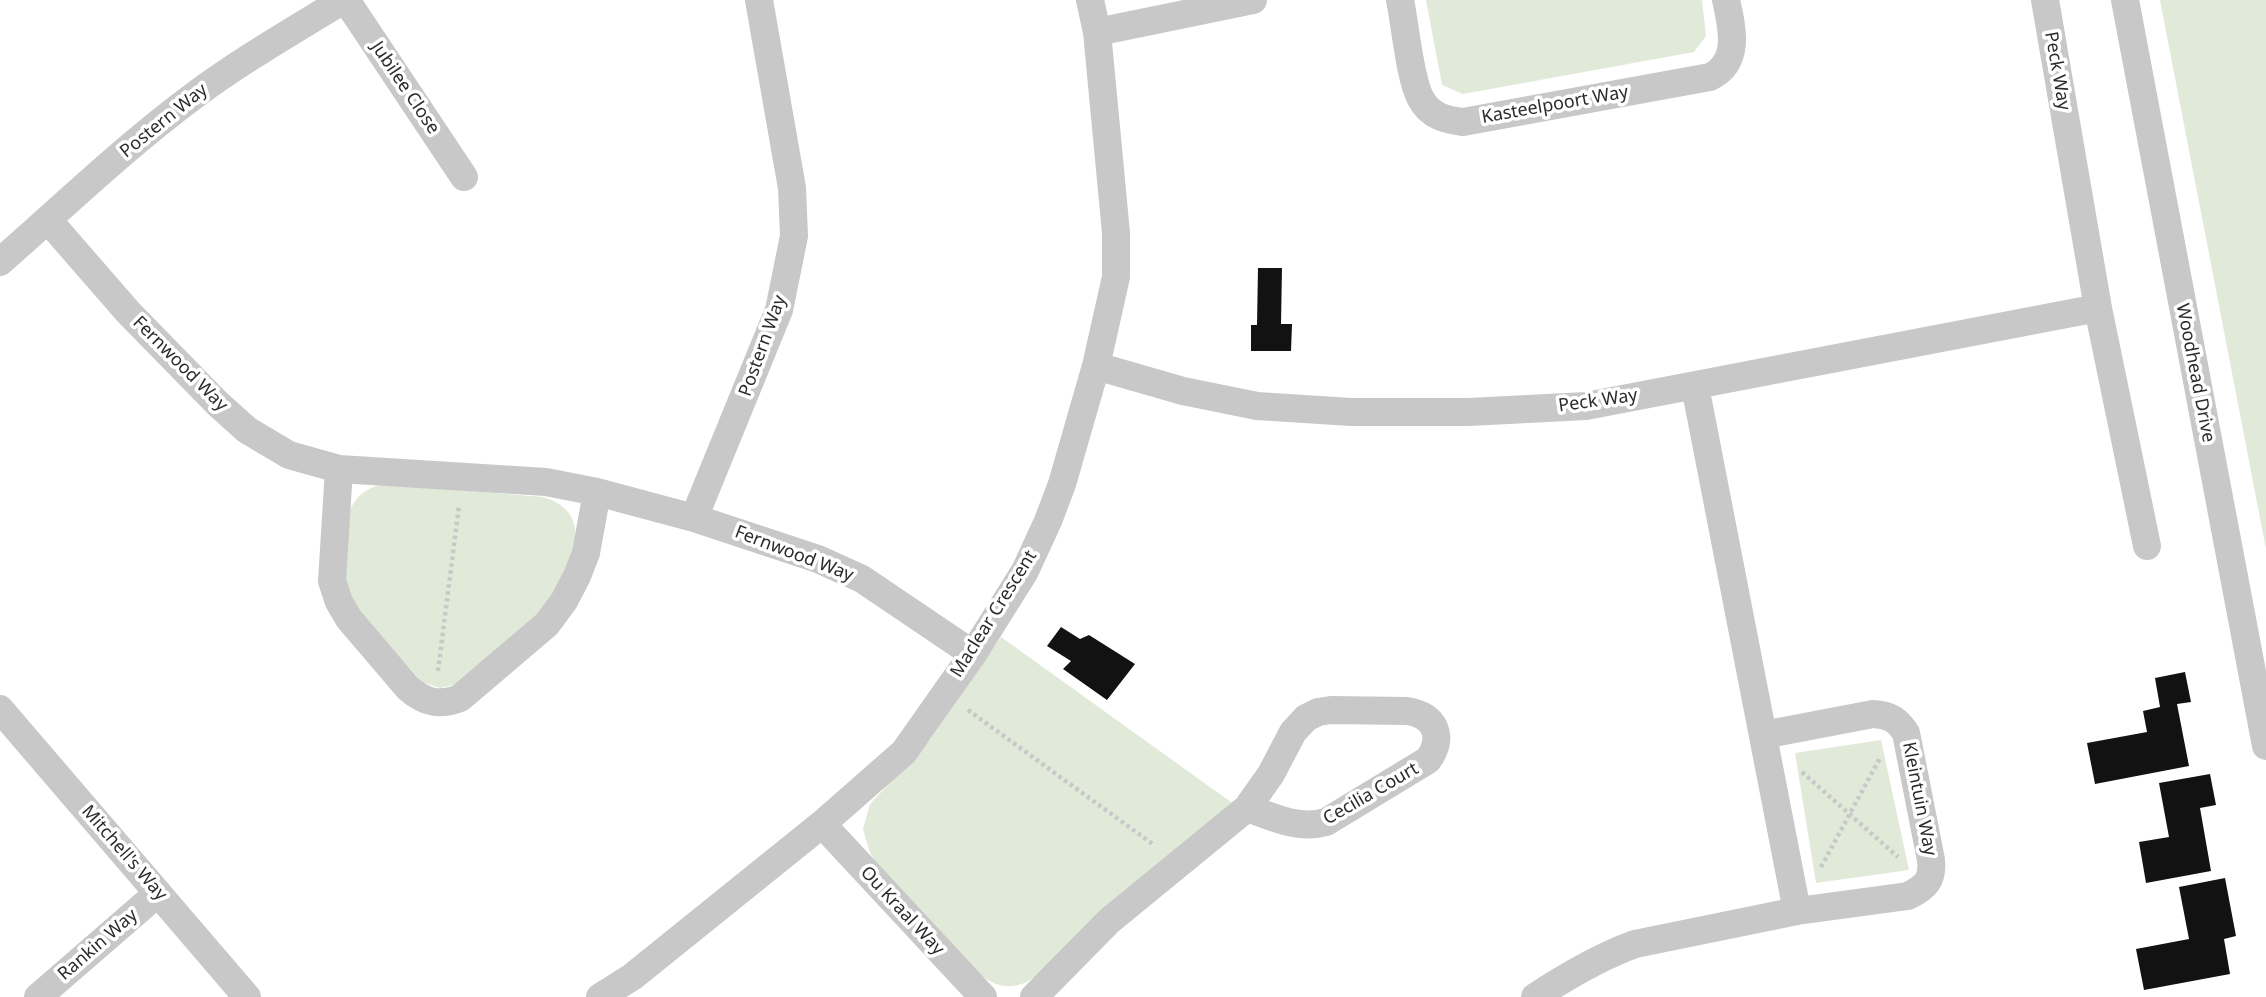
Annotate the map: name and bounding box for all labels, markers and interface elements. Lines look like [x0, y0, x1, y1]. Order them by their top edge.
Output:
street label: Peck Way [2039, 30, 2075, 112]
street label: Jubilee Close [366, 38, 444, 138]
street label: Postern Way [116, 79, 212, 163]
street label: Kasteelpoort Way [1480, 81, 1630, 129]
street label: Postern Way [735, 293, 791, 399]
street label: Woodhead Drive [2171, 302, 2219, 444]
street label: Fernwood Way [128, 312, 232, 416]
street label: Peck Way [1557, 385, 1639, 417]
street label: Fernwood Way [732, 521, 856, 587]
street label: Maclear Crescent [946, 546, 1042, 682]
street label: Kleintuin Way [1897, 740, 1941, 858]
street label: Cecilia Court [1320, 758, 1422, 830]
street label: Mitchell's Way [77, 801, 171, 905]
street label: Ou Kraal Way [855, 862, 949, 960]
street label: Rankin Way [54, 905, 142, 985]

